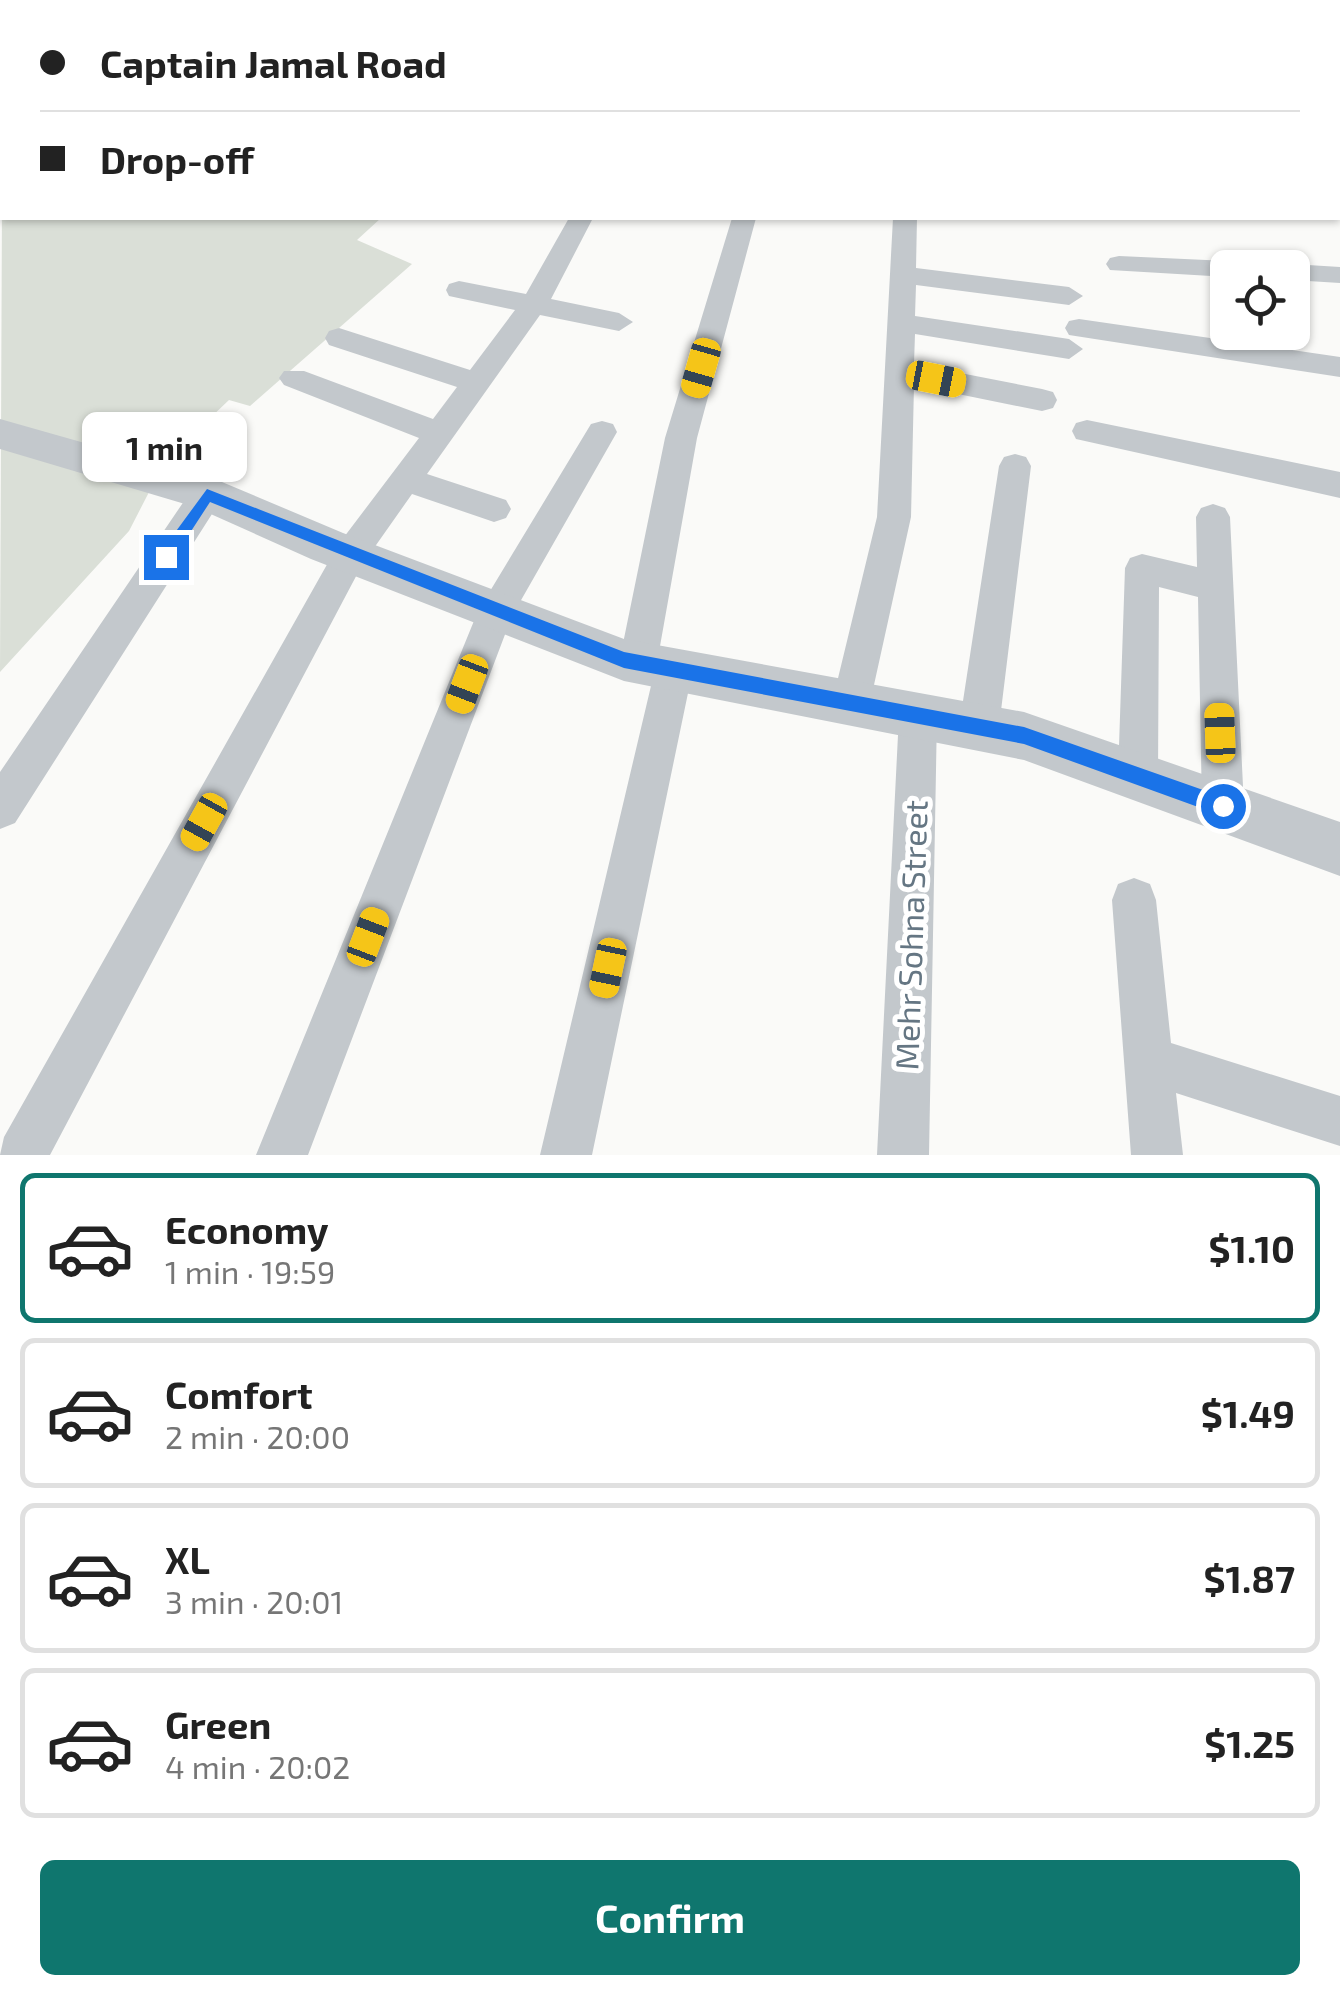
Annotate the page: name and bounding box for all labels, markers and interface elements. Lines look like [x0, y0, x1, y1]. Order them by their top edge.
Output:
text: Captain Jamal Road [100, 40, 447, 86]
text: Drop-off [100, 136, 254, 182]
map controls [1210, 250, 1310, 350]
button: locate [1210, 250, 1310, 350]
car [678, 335, 724, 401]
car [904, 359, 968, 399]
callout: 1 min [84, 412, 248, 482]
text: 1 min [126, 428, 203, 466]
route end [144, 535, 189, 580]
car [442, 651, 492, 717]
car [1204, 702, 1236, 764]
route start [1201, 784, 1246, 829]
car [176, 788, 232, 856]
street label: Mehr Sohna Street [886, 799, 934, 1071]
car [343, 904, 393, 970]
car [587, 936, 629, 1000]
icon: car [45, 1203, 135, 1293]
text: Economy [165, 1206, 329, 1252]
text: $1.10 [1209, 1225, 1295, 1271]
text: 1 min · 19:59 [165, 1252, 335, 1290]
icon: car [45, 1368, 135, 1458]
text: Comfort [165, 1371, 313, 1417]
text: $1.49 [1201, 1390, 1295, 1436]
text: 2 min · 20:00 [165, 1417, 350, 1455]
icon: car [45, 1533, 135, 1623]
text: XL [165, 1536, 210, 1582]
text: $1.87 [1204, 1555, 1295, 1601]
text: 3 min · 20:01 [165, 1582, 343, 1620]
icon: car [45, 1698, 135, 1788]
text: Green [165, 1701, 271, 1747]
text: $1.25 [1204, 1720, 1295, 1766]
text: 4 min · 20:02 [165, 1747, 350, 1785]
button: Confirm [40, 1860, 1300, 1975]

